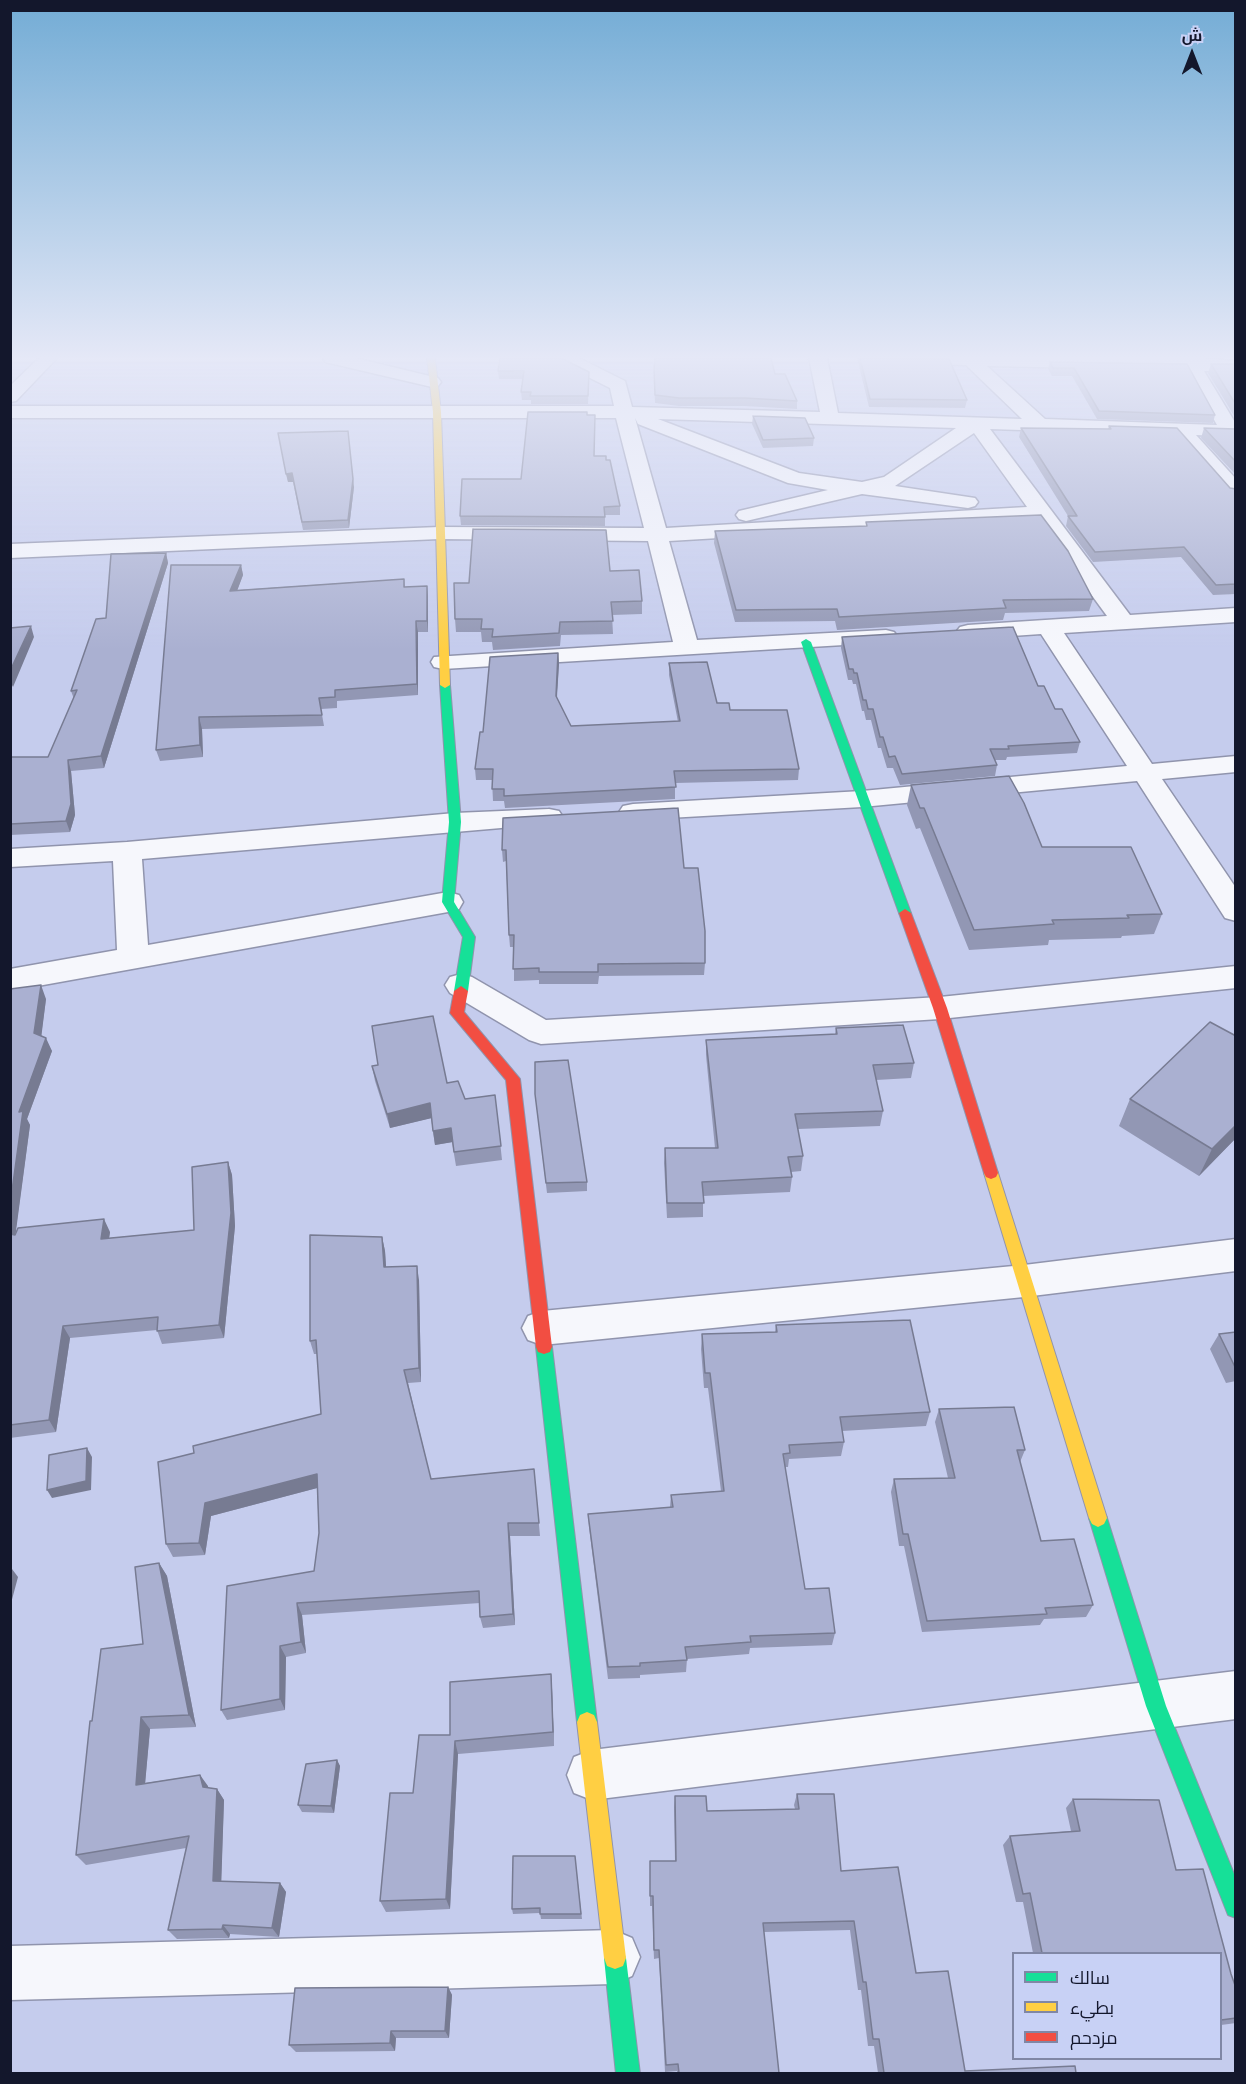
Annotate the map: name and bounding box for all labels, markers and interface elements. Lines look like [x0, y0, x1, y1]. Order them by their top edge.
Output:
north arrow [1162, 24, 1222, 84]
text: ش [1182, 26, 1202, 45]
legend [1012, 1952, 1222, 2060]
text: سالك [1070, 1967, 1110, 1989]
text: بطيء [1070, 1997, 1114, 2019]
text: مزدحم [1070, 2027, 1118, 2049]

